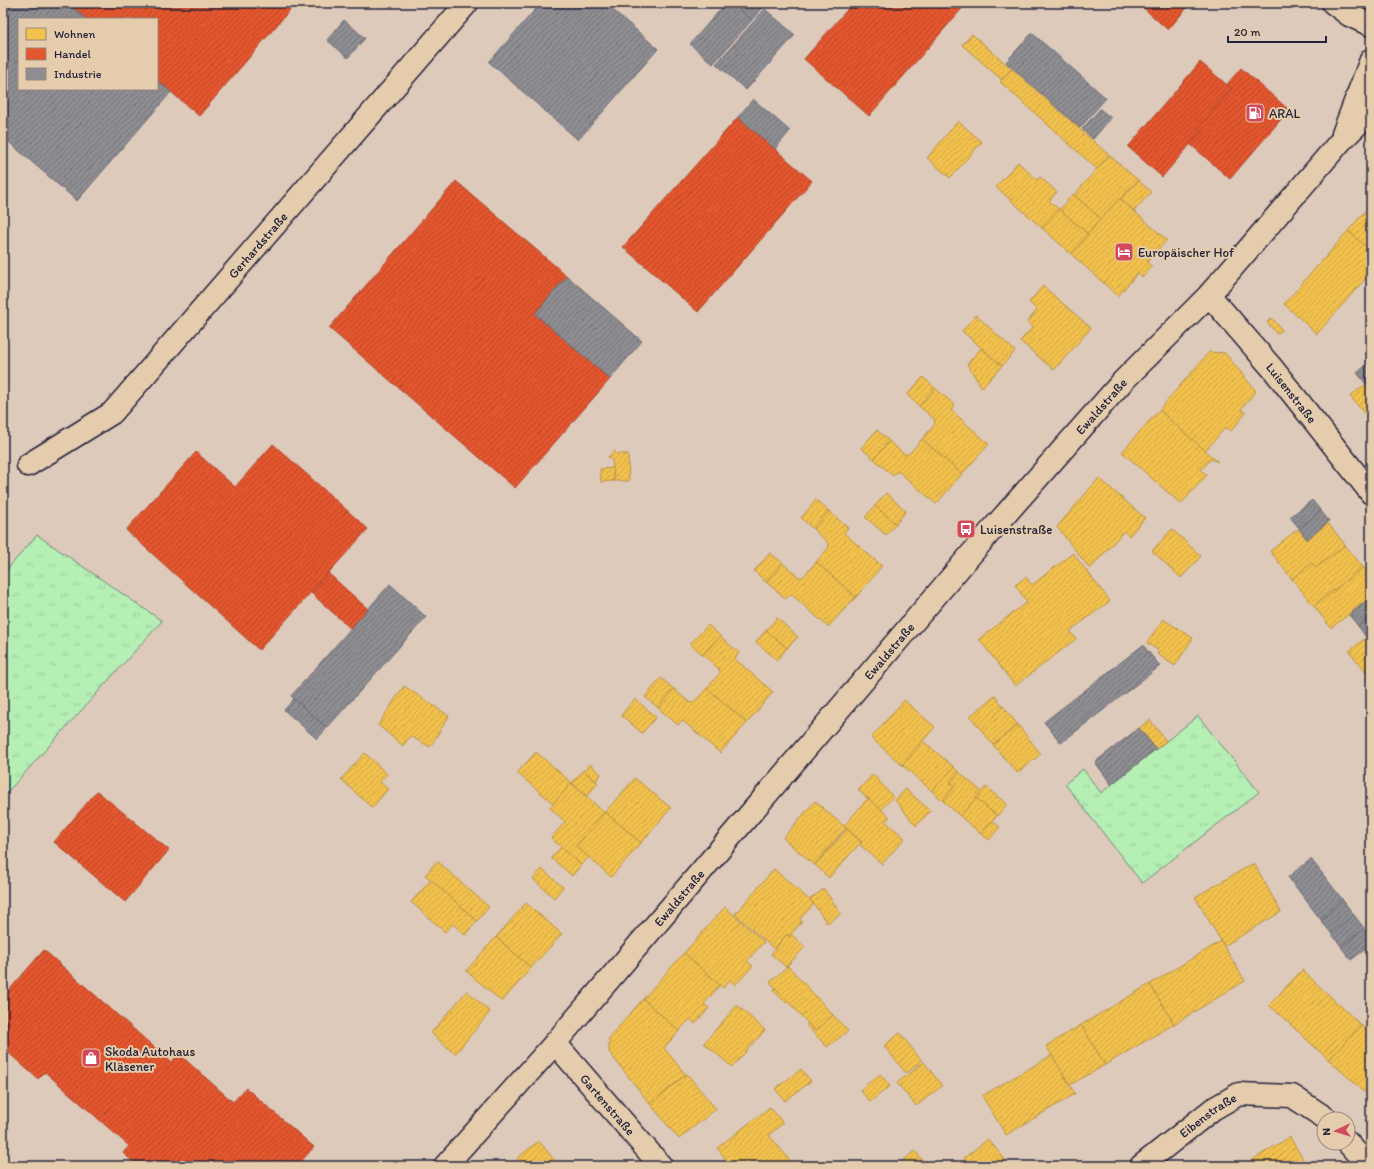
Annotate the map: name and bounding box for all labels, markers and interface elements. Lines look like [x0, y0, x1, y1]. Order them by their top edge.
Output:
legend [18, 18, 158, 90]
scale bar [1228, 18, 1326, 44]
text: 20 m [1234, 25, 1261, 39]
text: Wohnen [54, 27, 96, 41]
text: Handel [54, 47, 91, 61]
text: Industrie [54, 67, 102, 81]
fuel station icon: ARAL [1244, 102, 1266, 124]
place label: ARAL [1269, 106, 1300, 121]
street label: Gerhardstraße [225, 209, 291, 281]
hotel icon: Europäischer Hof [1113, 241, 1135, 263]
place label: Europäischer Hof [1138, 245, 1234, 260]
street label: Luisenstraße [1263, 360, 1320, 426]
street label: Ewaldstraße [1073, 375, 1130, 438]
bus stop icon: Luisenstraße [955, 518, 977, 540]
place label: Luisenstraße [980, 522, 1053, 537]
street label: Ewaldstraße [861, 620, 918, 683]
street label: Ewaldstraße [651, 866, 708, 929]
place label: Skoda Autohaus Kläsener [105, 1044, 196, 1074]
shop icon: Skoda Autohaus Kläsener [80, 1047, 102, 1069]
street label: Gartenstraße [577, 1071, 638, 1138]
street label: Eibenstraße [1176, 1090, 1239, 1141]
north arrow [1316, 1111, 1356, 1151]
text: N [1320, 1127, 1333, 1136]

